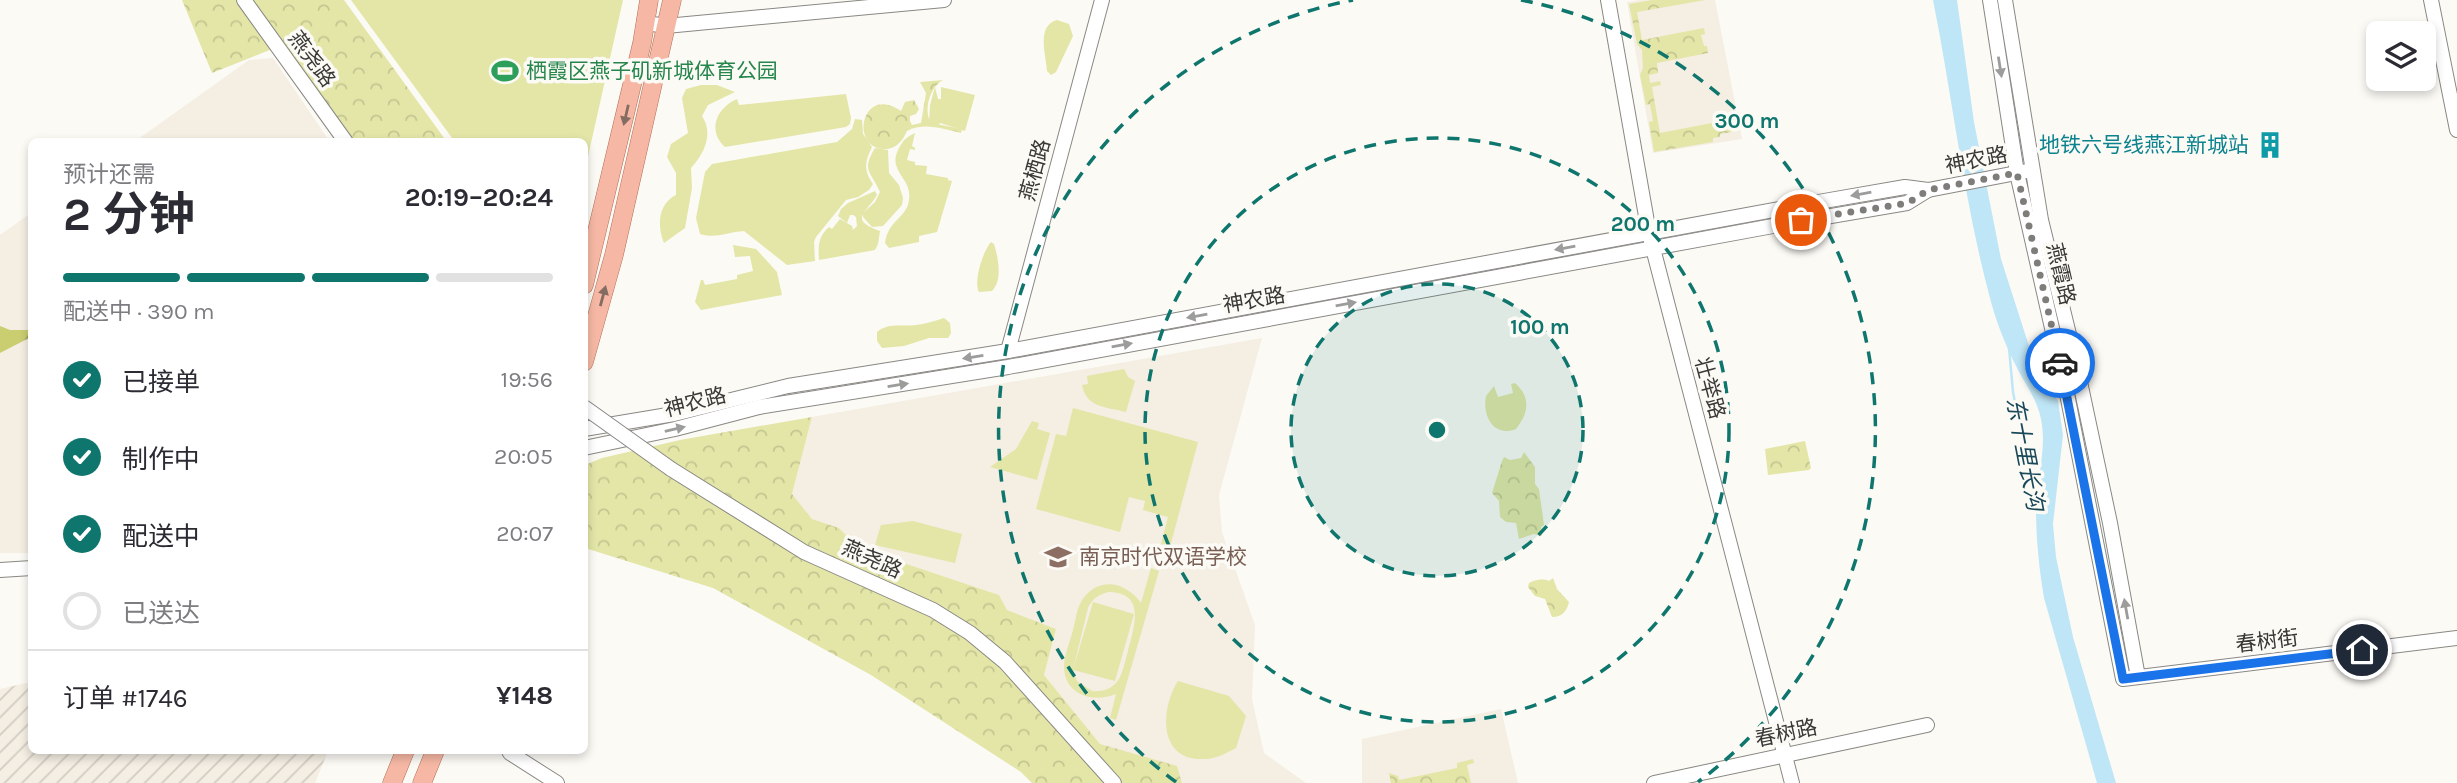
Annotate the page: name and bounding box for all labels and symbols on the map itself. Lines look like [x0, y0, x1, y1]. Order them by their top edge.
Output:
street label: 燕尧路 [284, 26, 340, 92]
sports icon: 栖霞区燕子矶新城体育公园 [490, 56, 520, 86]
one-way arrow [1995, 57, 2006, 79]
place label: 栖霞区燕子矶新城体育公园 [526, 59, 778, 83]
one-way arrow [620, 104, 631, 126]
text: 300 m [1715, 109, 1779, 133]
building icon: 地铁六号线燕江新城站 [2255, 130, 2285, 160]
place label: 地铁六号线燕江新城站 [2039, 133, 2249, 157]
street label: 燕栖路 [1015, 136, 1055, 204]
street label: 神农路 [1943, 142, 2009, 178]
one-way arrow [1850, 189, 1872, 200]
pin [1771, 190, 1831, 250]
text: 200 m [1611, 212, 1675, 236]
street label: 燕霞路 [2042, 241, 2080, 307]
one-way arrow [1554, 243, 1576, 254]
street label: 神农路 [1221, 283, 1287, 317]
one-way arrow [598, 285, 609, 307]
one-way arrow [1335, 298, 1357, 309]
one-way arrow [1186, 311, 1208, 322]
text: 100 m [1510, 315, 1570, 339]
courier [2025, 328, 2095, 398]
one-way arrow [1111, 339, 1133, 350]
one-way arrow [962, 352, 984, 363]
street label: 壮举路 [1690, 354, 1730, 422]
one-way arrow [887, 379, 909, 390]
street label: 神农路 [662, 383, 728, 421]
water label: 东十里长沟 [2001, 395, 2050, 516]
centre of rings [1425, 418, 1449, 442]
one-way arrow [664, 423, 686, 434]
street label: 燕尧路 [838, 535, 906, 583]
school or university icon: 南京时代双语学校 [1043, 542, 1073, 572]
place label: 南京时代双语学校 [1079, 545, 1247, 569]
one-way arrow [2120, 598, 2131, 620]
pin [2332, 620, 2392, 680]
street label: 春树街 [2234, 625, 2300, 657]
street label: 春树路 [1753, 715, 1819, 751]

